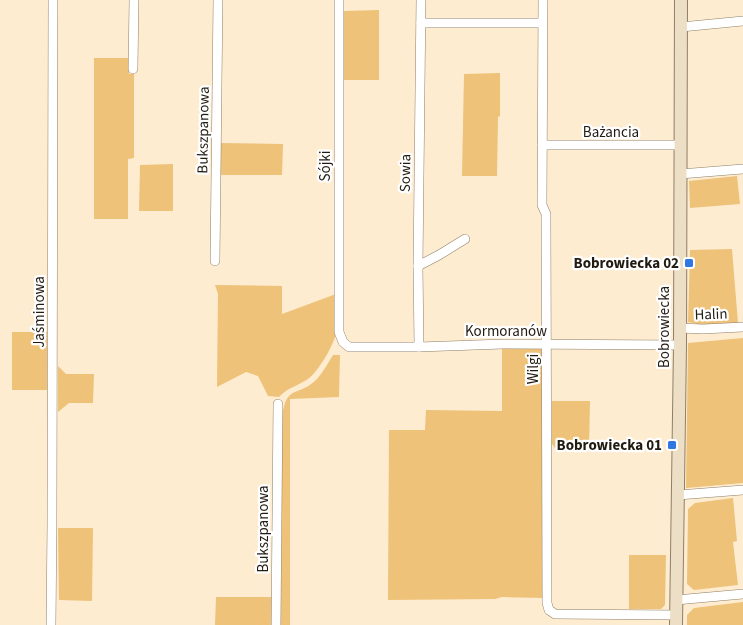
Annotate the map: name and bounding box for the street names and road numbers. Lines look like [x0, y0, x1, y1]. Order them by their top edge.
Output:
street label: Bukszpanowa [192, 86, 215, 174]
street label: Bażancia [583, 122, 639, 143]
street label: Sójki [315, 151, 336, 181]
street label: Sowia [395, 154, 416, 192]
street label: Jaśminowa [29, 276, 50, 348]
street label: Bobrowiecka [654, 286, 675, 368]
street label: Halin [694, 303, 728, 326]
street label: Kormoranów [465, 321, 547, 342]
street label: Wilgi [523, 354, 544, 384]
street label: Bukszpanowa [253, 485, 274, 573]

